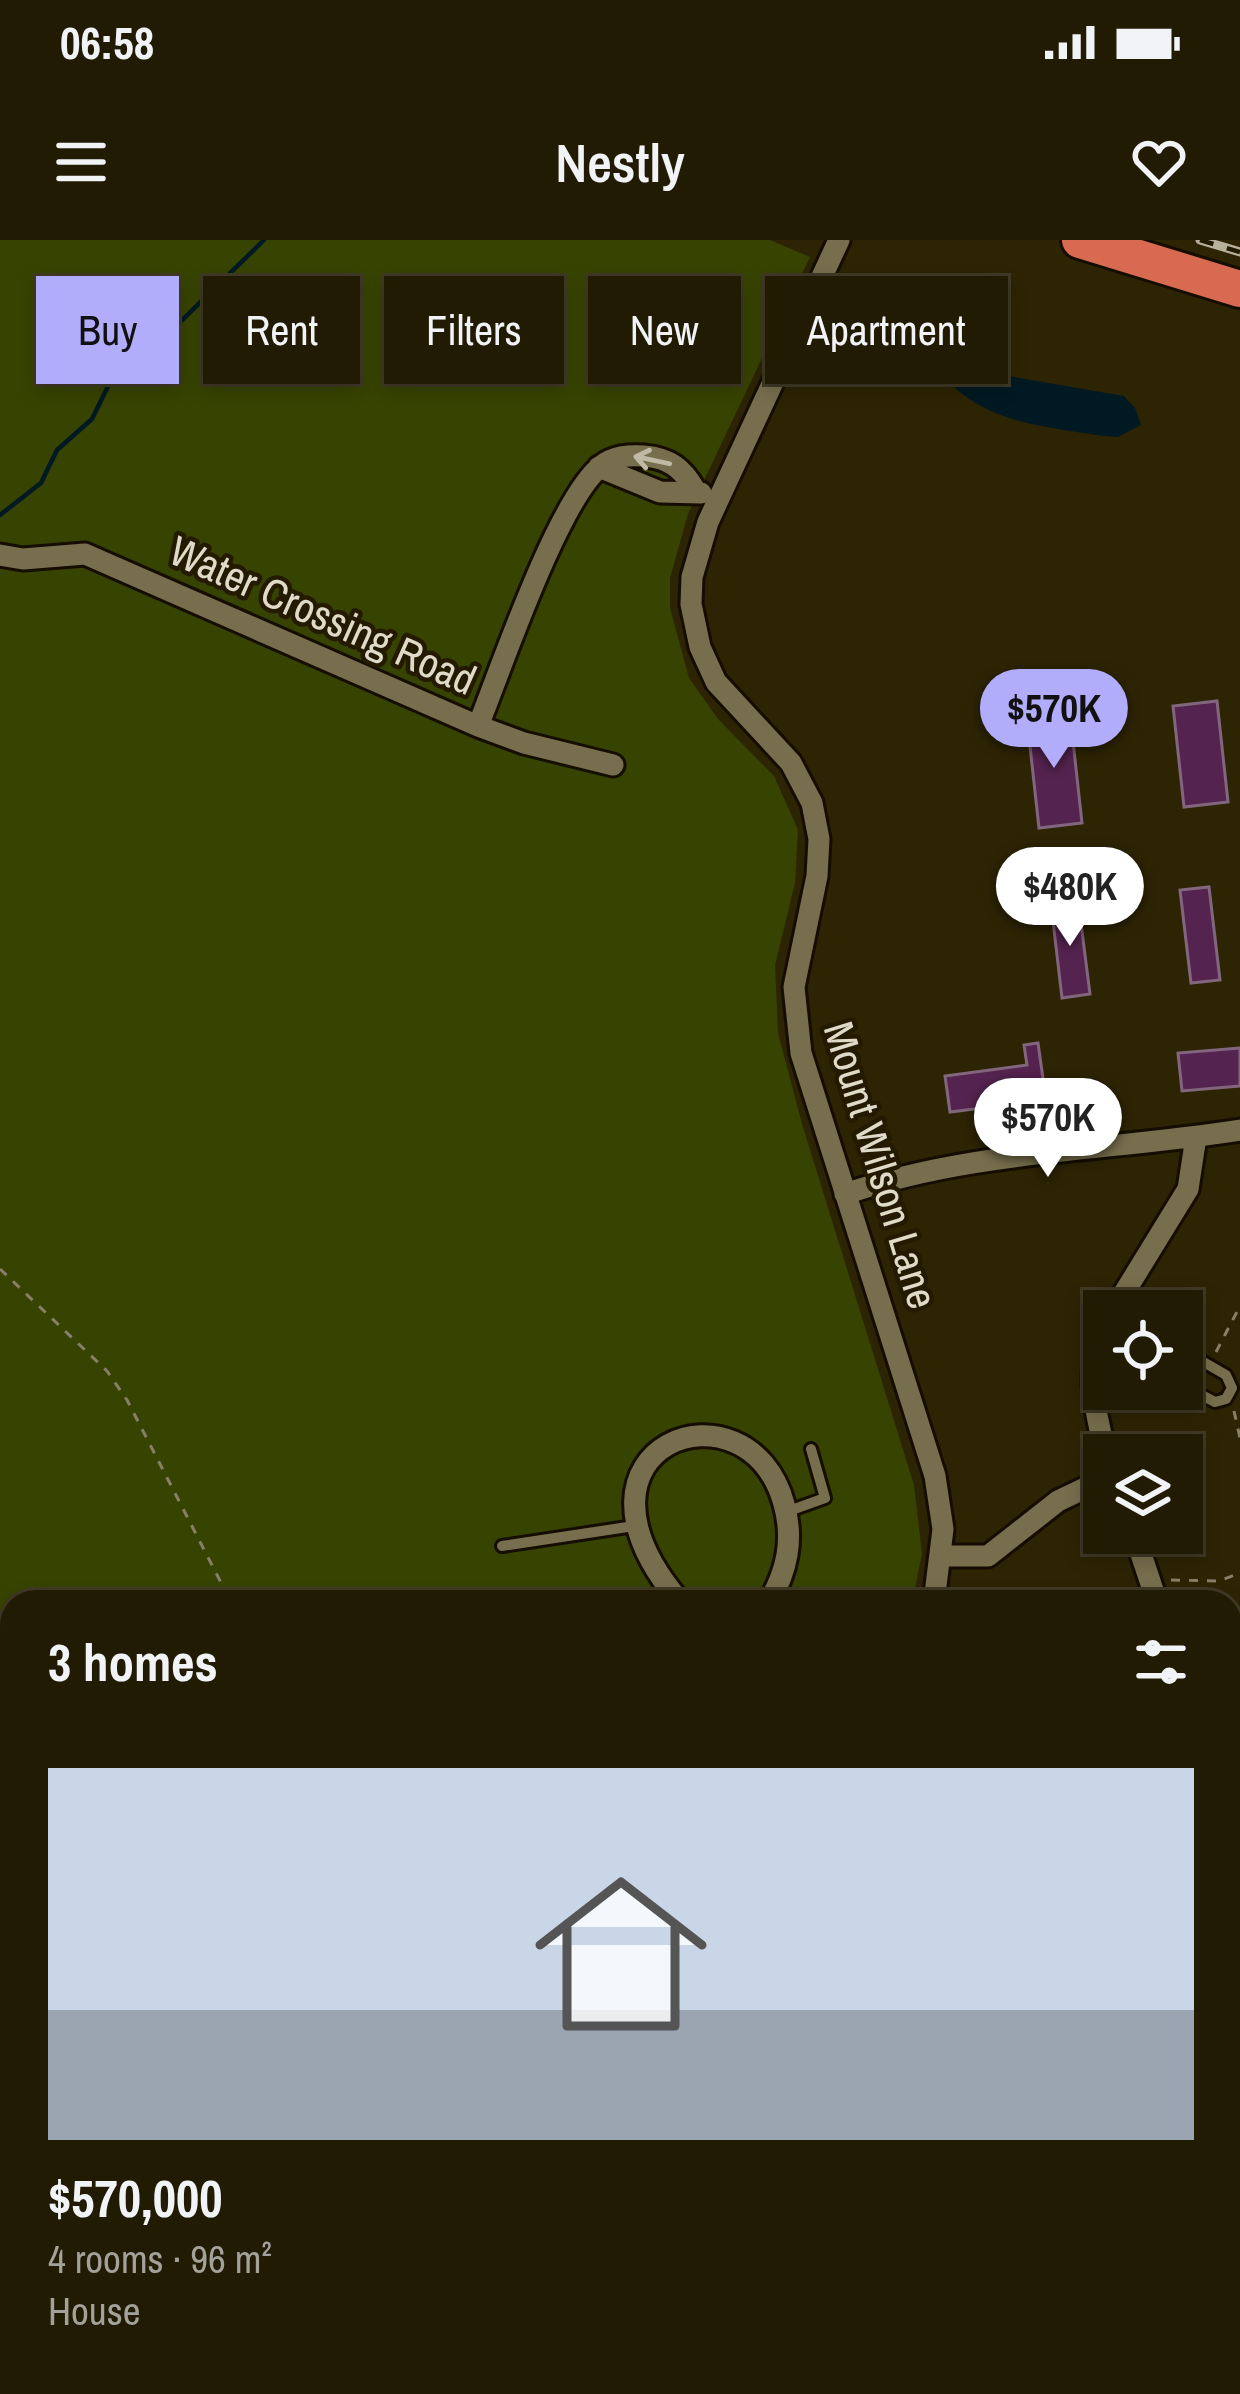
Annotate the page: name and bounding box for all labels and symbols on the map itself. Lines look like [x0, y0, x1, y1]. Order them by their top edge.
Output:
one-way arrow [634, 447, 672, 470]
street label: Water Crossing Road [161, 522, 485, 708]
pin: $570K [970, 669, 1138, 771]
pin: $480K [986, 847, 1154, 949]
street label: Mount Wilson Lane [811, 1015, 951, 1315]
pin: $570K [964, 1078, 1132, 1180]

